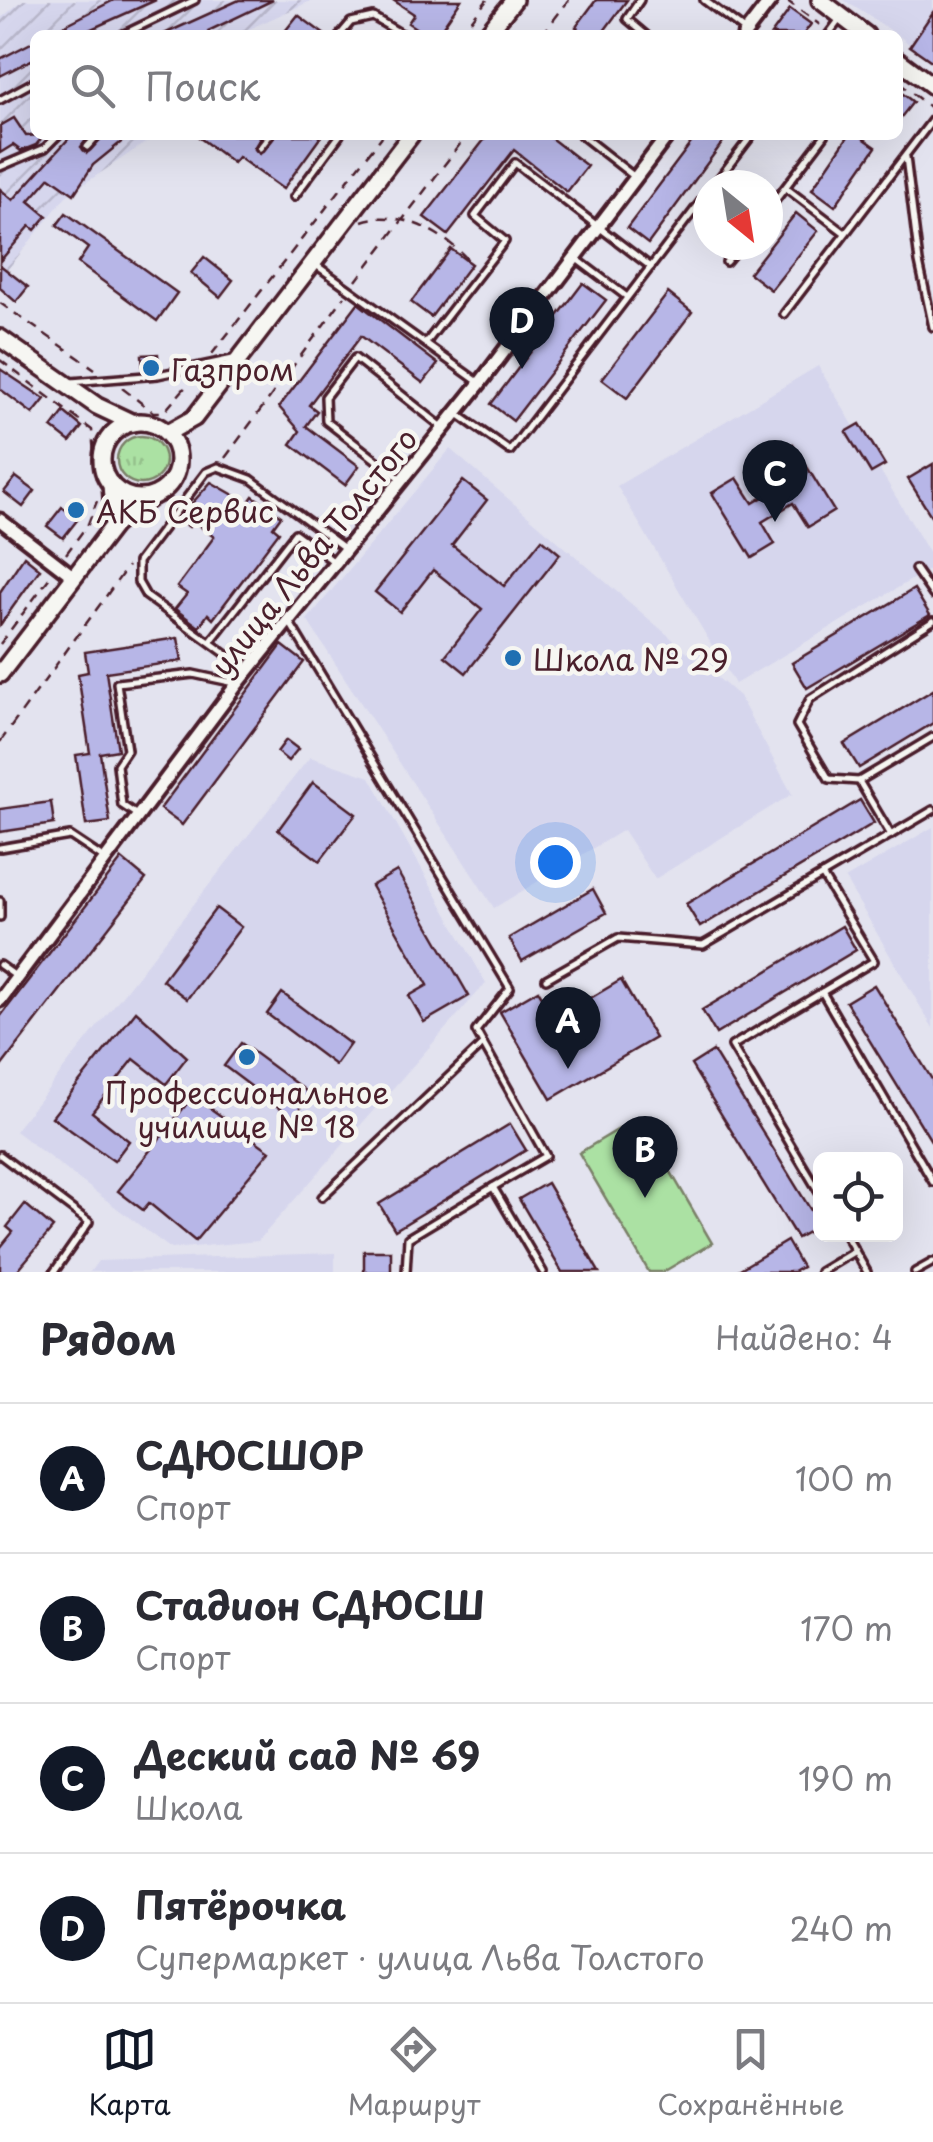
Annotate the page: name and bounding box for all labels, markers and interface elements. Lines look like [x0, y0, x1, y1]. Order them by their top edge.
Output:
search box [30, 30, 903, 140]
text: Поиск [145, 57, 260, 114]
icon: search [65, 58, 120, 113]
north arrow [693, 170, 783, 260]
pin: D [490, 286, 554, 369]
place label: Газпром [171, 346, 294, 391]
marker: Газпром [140, 357, 162, 379]
street label: улица Льва Толстого [199, 417, 427, 685]
pin: C [742, 440, 808, 522]
place label: АКБ Сервис [96, 488, 274, 533]
marker: АКБ Сервис [65, 499, 87, 521]
place label: Школа № 29 [533, 636, 729, 681]
marker: Школа № 29 [502, 647, 524, 669]
your location [530, 837, 581, 888]
pin: A [536, 986, 600, 1069]
marker: Профессиональное училище № 18 [236, 1046, 258, 1068]
place label: Профессиональное училище № 18 [105, 1069, 389, 1148]
pin: B [612, 1116, 678, 1198]
map controls [813, 1152, 903, 1242]
button: locate [813, 1152, 903, 1242]
text: Рядом [40, 1306, 177, 1369]
text: Найдено: 4 [715, 1313, 893, 1361]
text: СДЮСШОР [135, 1426, 363, 1483]
text: A [60, 1454, 85, 1502]
text: 100 m [795, 1454, 893, 1502]
text: Спорт [135, 1483, 230, 1531]
text: Стадион СДЮСШ [135, 1576, 485, 1633]
text: B [62, 1604, 83, 1652]
text: 170 m [800, 1604, 893, 1652]
text: Спорт [135, 1633, 230, 1681]
text: Деский сад № 69 [135, 1726, 480, 1783]
text: C [60, 1754, 85, 1802]
text: 190 m [798, 1754, 893, 1802]
text: Школа [135, 1783, 242, 1831]
text: Пятёрочка [135, 1876, 346, 1933]
text: D [60, 1904, 85, 1952]
text: 240 m [790, 1904, 893, 1952]
text: Супермаркет · улица Льва Толстого [135, 1933, 705, 1981]
tab: Карта [89, 2022, 171, 2125]
tab: Маршрут [348, 2022, 480, 2125]
tab: Сохранённые [657, 2022, 844, 2125]

